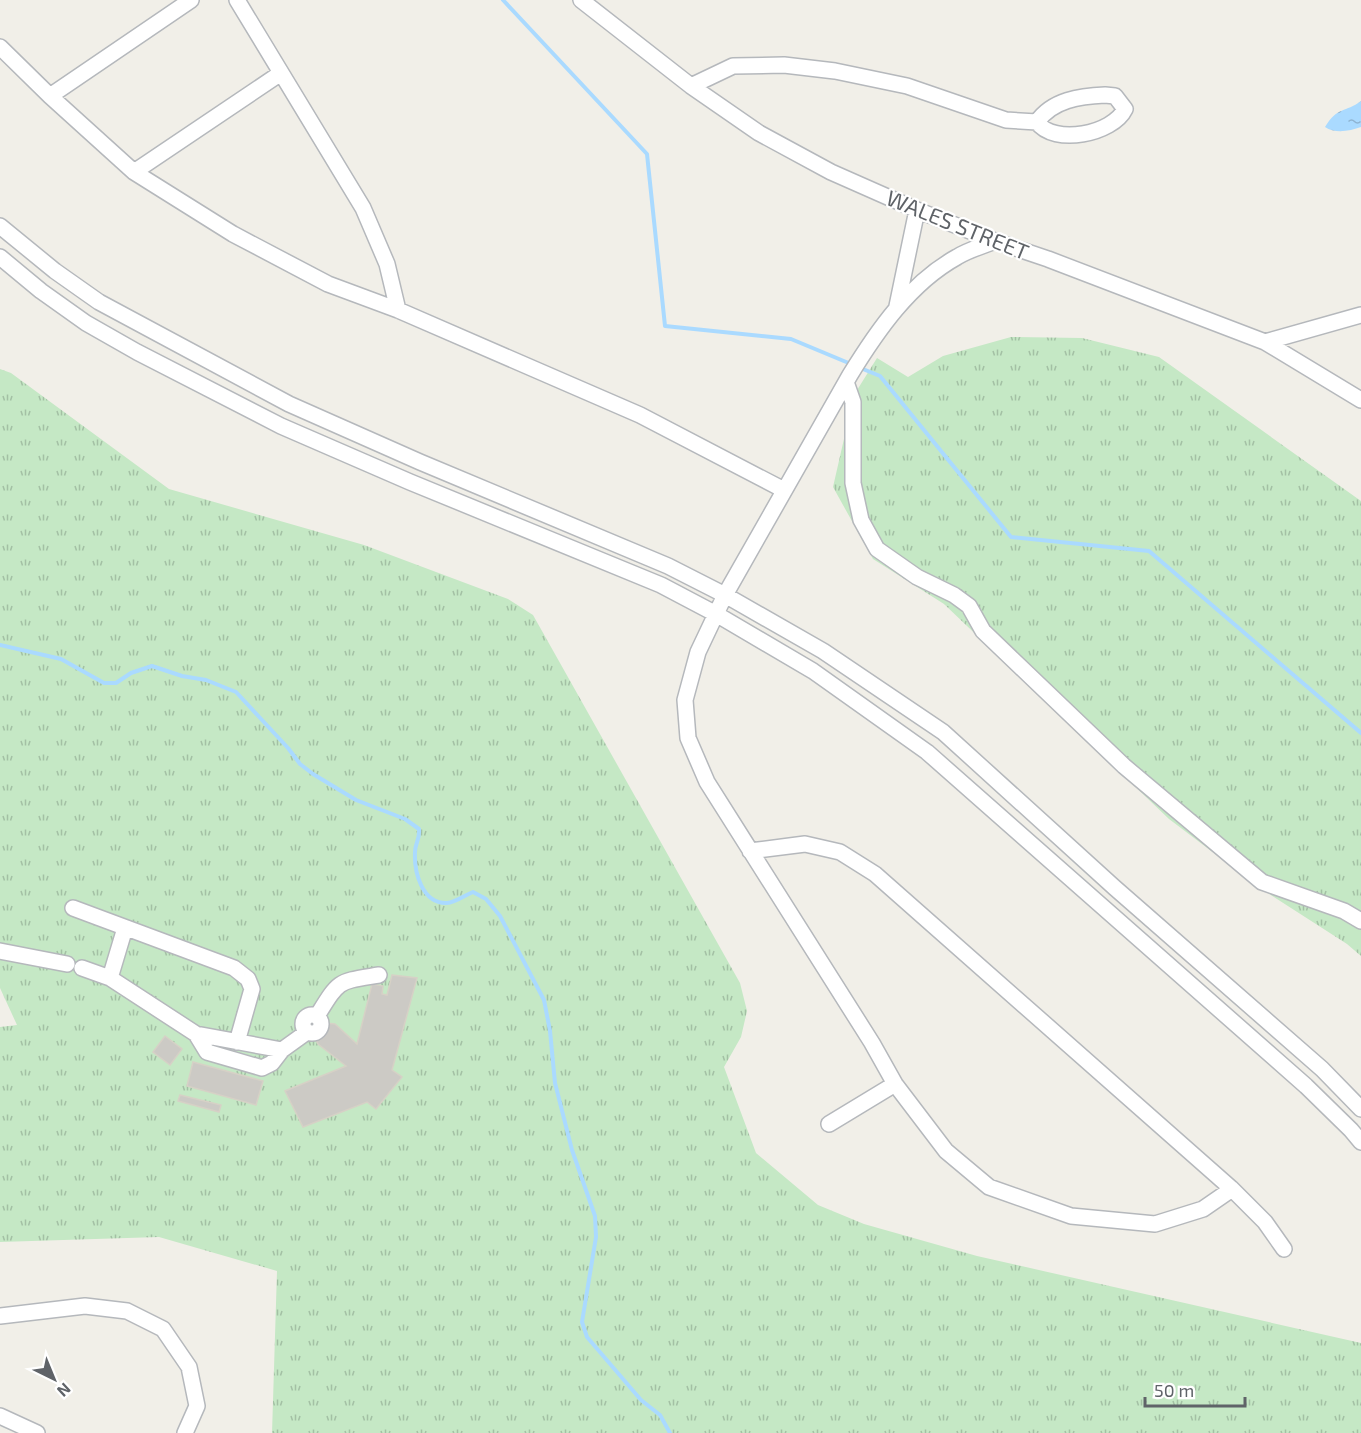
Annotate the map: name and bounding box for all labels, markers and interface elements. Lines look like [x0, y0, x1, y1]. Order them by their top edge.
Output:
street label: WALES STREET [883, 184, 1033, 264]
north arrow [24, 1349, 84, 1409]
scale bar [1145, 1370, 1246, 1408]
text: N [54, 1379, 75, 1401]
text: 50 m [1154, 1379, 1194, 1401]

